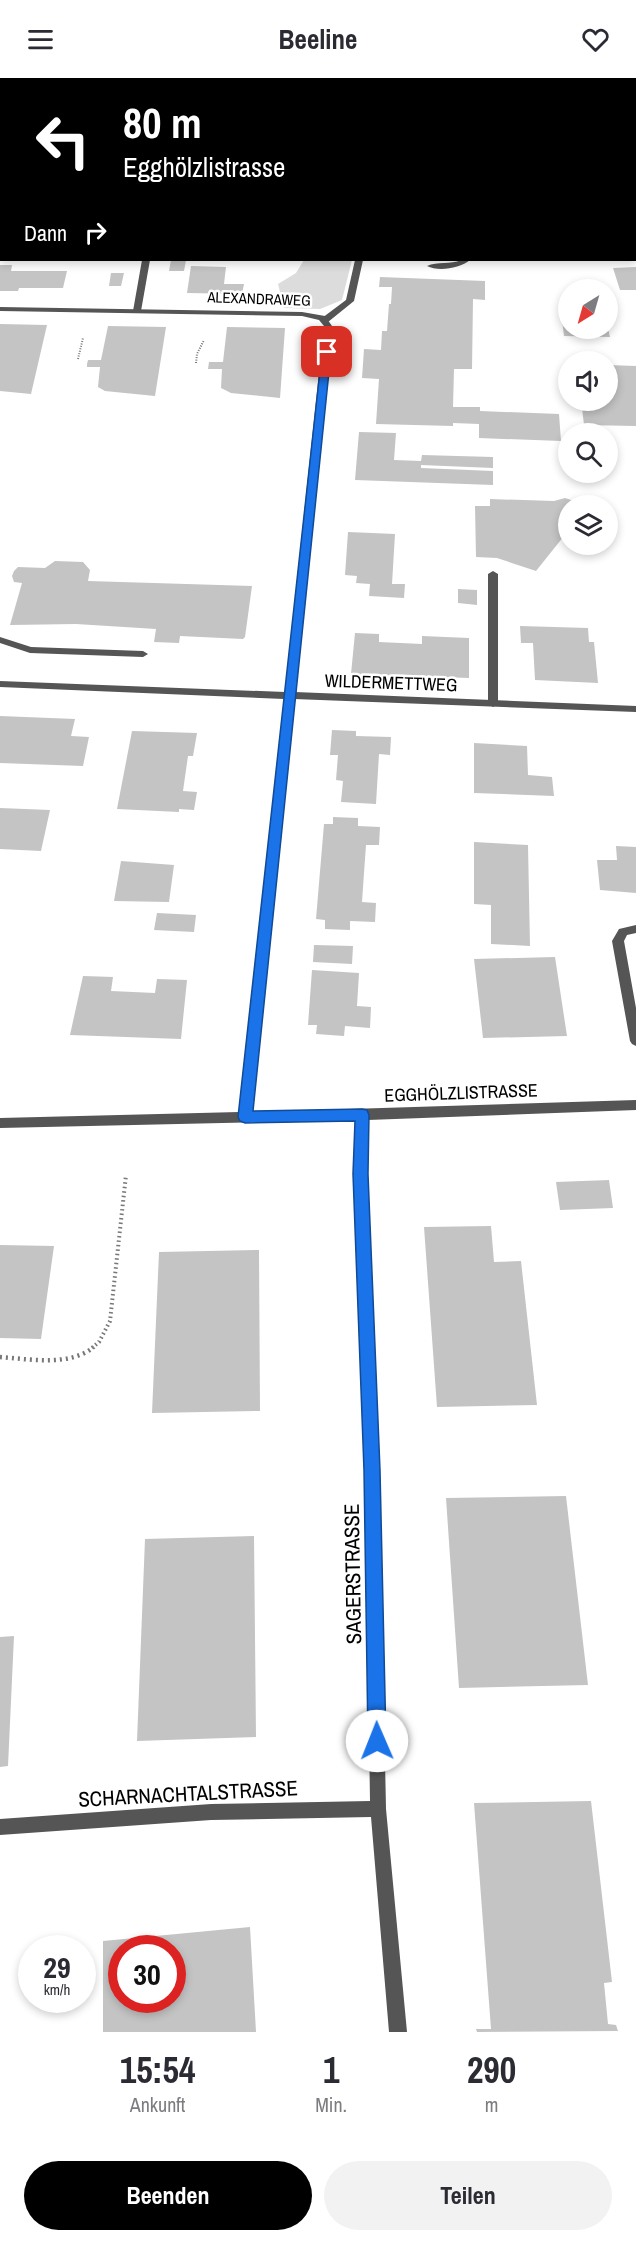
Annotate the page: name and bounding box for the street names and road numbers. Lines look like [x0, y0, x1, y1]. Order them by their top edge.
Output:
street label: ALEXANDRAWEG [206, 286, 311, 311]
street label: WILDERMETTWEG [324, 668, 458, 697]
street label: EGGHÖLZLISTRASSE [384, 1077, 538, 1108]
street label: SAGERSTRASSE [337, 1503, 368, 1645]
street label: SCHARNACHTALSTRASSE [77, 1773, 298, 1814]

